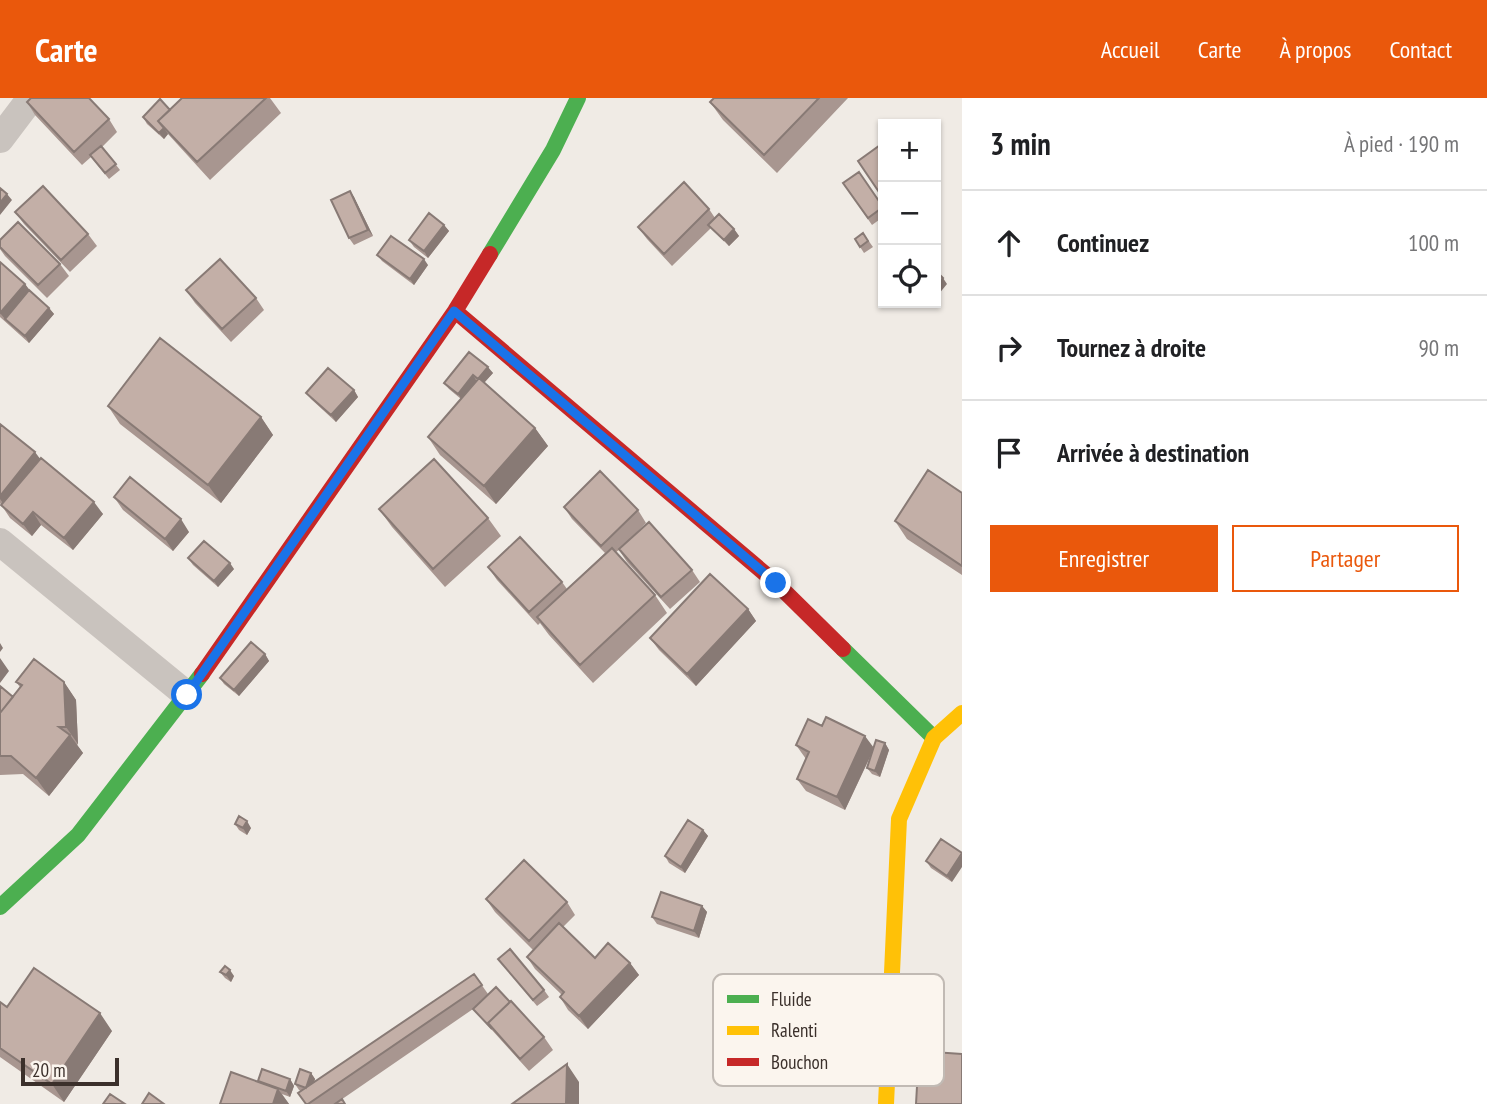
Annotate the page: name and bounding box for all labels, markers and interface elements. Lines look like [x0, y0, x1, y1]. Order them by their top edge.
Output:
text: Carte [35, 28, 98, 71]
text: Accueil [1101, 34, 1160, 65]
text: Carte [1198, 34, 1241, 65]
text: À propos [1279, 34, 1351, 65]
text: Contact [1389, 34, 1452, 65]
map controls [878, 119, 941, 308]
button: + [878, 119, 941, 182]
text: 3 min [990, 124, 1051, 163]
text: À pied · 190 m [1344, 129, 1459, 158]
button: − [878, 182, 941, 245]
icon: ahead [990, 224, 1028, 262]
text: Continuez [1057, 226, 1149, 259]
text: 100 m [1408, 228, 1459, 257]
button: locate [878, 245, 941, 308]
icon: right [990, 329, 1028, 367]
text: Tournez à droite [1057, 331, 1206, 364]
text: 90 m [1418, 333, 1459, 362]
icon: arrive [990, 434, 1028, 472]
text: Arrivée à destination [1057, 436, 1249, 469]
button: Enregistrer [990, 525, 1218, 592]
button: Partager [1232, 525, 1459, 592]
route end [760, 567, 791, 598]
route start [171, 679, 202, 710]
legend [713, 974, 944, 1086]
text: Fluide [771, 987, 812, 1011]
text: Ralenti [771, 1018, 818, 1042]
text: Bouchon [771, 1050, 828, 1074]
scale bar [21, 1055, 119, 1087]
text: 20 m [32, 1058, 66, 1082]

